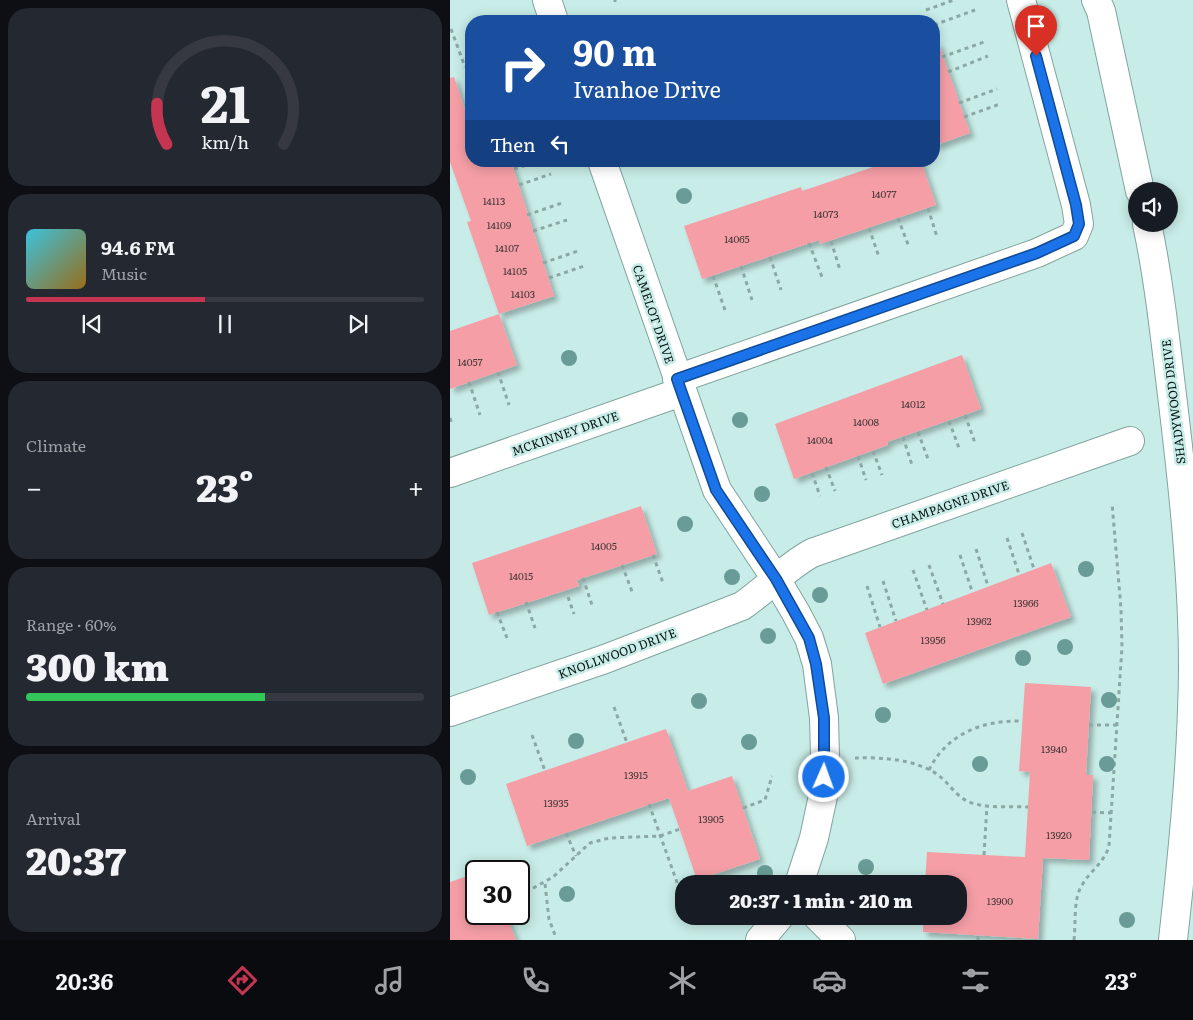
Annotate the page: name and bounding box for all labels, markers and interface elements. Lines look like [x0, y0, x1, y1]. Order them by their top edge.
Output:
pin [1015, 5, 1057, 56]
icon: arrive [1022, 12, 1050, 40]
text: 90 m [573, 25, 657, 77]
icon: right [490, 35, 555, 100]
text: 21 [200, 62, 250, 139]
text: Ivanhoe Drive [573, 72, 721, 105]
text: km/h [201, 128, 249, 155]
text: Then [490, 130, 536, 158]
icon: left [546, 130, 574, 158]
map controls [1128, 182, 1178, 232]
button: sound [1128, 182, 1178, 232]
house number: 14077 [871, 186, 897, 201]
house number: 14113 [483, 193, 505, 208]
house number: 14073 [813, 206, 839, 221]
house number: 14109 [487, 217, 511, 232]
house number: 14065 [724, 231, 750, 246]
text: 94.6 FM [101, 233, 175, 261]
house number: 14107 [495, 240, 519, 255]
text: Music [101, 261, 147, 285]
street label: CAMELOT DRIVE [629, 262, 679, 366]
house number: 14105 [503, 263, 527, 278]
house number: 14103 [511, 286, 535, 301]
icon: previous [78, 310, 106, 338]
icon: pause [211, 310, 239, 338]
icon: next [344, 310, 372, 338]
street label: SHADYWOOD DRIVE [1156, 338, 1190, 465]
house number: 14057 [457, 354, 483, 369]
house number: 14012 [901, 396, 925, 411]
street label: MCKINNEY DRIVE [509, 406, 621, 460]
house number: 14008 [853, 414, 880, 429]
house number: 14004 [807, 432, 834, 447]
text: Climate [26, 433, 86, 457]
text: 23° [196, 457, 254, 514]
text: − [26, 465, 42, 507]
text: + [408, 465, 424, 507]
street label: CHAMPAGNE DRIVE [889, 475, 1011, 532]
house number: 14005 [591, 538, 617, 553]
house number: 14015 [509, 568, 533, 583]
house number: 13966 [1013, 595, 1039, 610]
text: Range · 60% [26, 612, 117, 636]
house number: 13962 [966, 613, 992, 628]
street label: KNOLLWOOD DRIVE [556, 623, 679, 683]
house number: 13956 [920, 632, 946, 647]
text: 300 km [26, 636, 169, 693]
house number: 13940 [1041, 741, 1067, 756]
position arrow [797, 750, 849, 802]
house number: 13915 [624, 767, 648, 782]
house number: 13935 [543, 795, 569, 810]
text: Arrival [26, 806, 81, 830]
house number: 13905 [698, 811, 724, 826]
house number: 13920 [1046, 827, 1072, 842]
text: 20:37 [26, 830, 126, 887]
speed limit sign: 30 [465, 860, 530, 925]
text: 20:37 · 1 min · 210 m [729, 886, 913, 914]
house number: 13900 [987, 893, 1013, 908]
icon: directions [225, 963, 260, 998]
icon: music [372, 963, 407, 998]
icon: phone [518, 963, 553, 998]
icon: climate [665, 963, 700, 998]
icon: car [812, 963, 847, 998]
icon: filters [958, 963, 993, 998]
text: 20:36 [56, 964, 113, 997]
text: 23° [1105, 964, 1137, 997]

